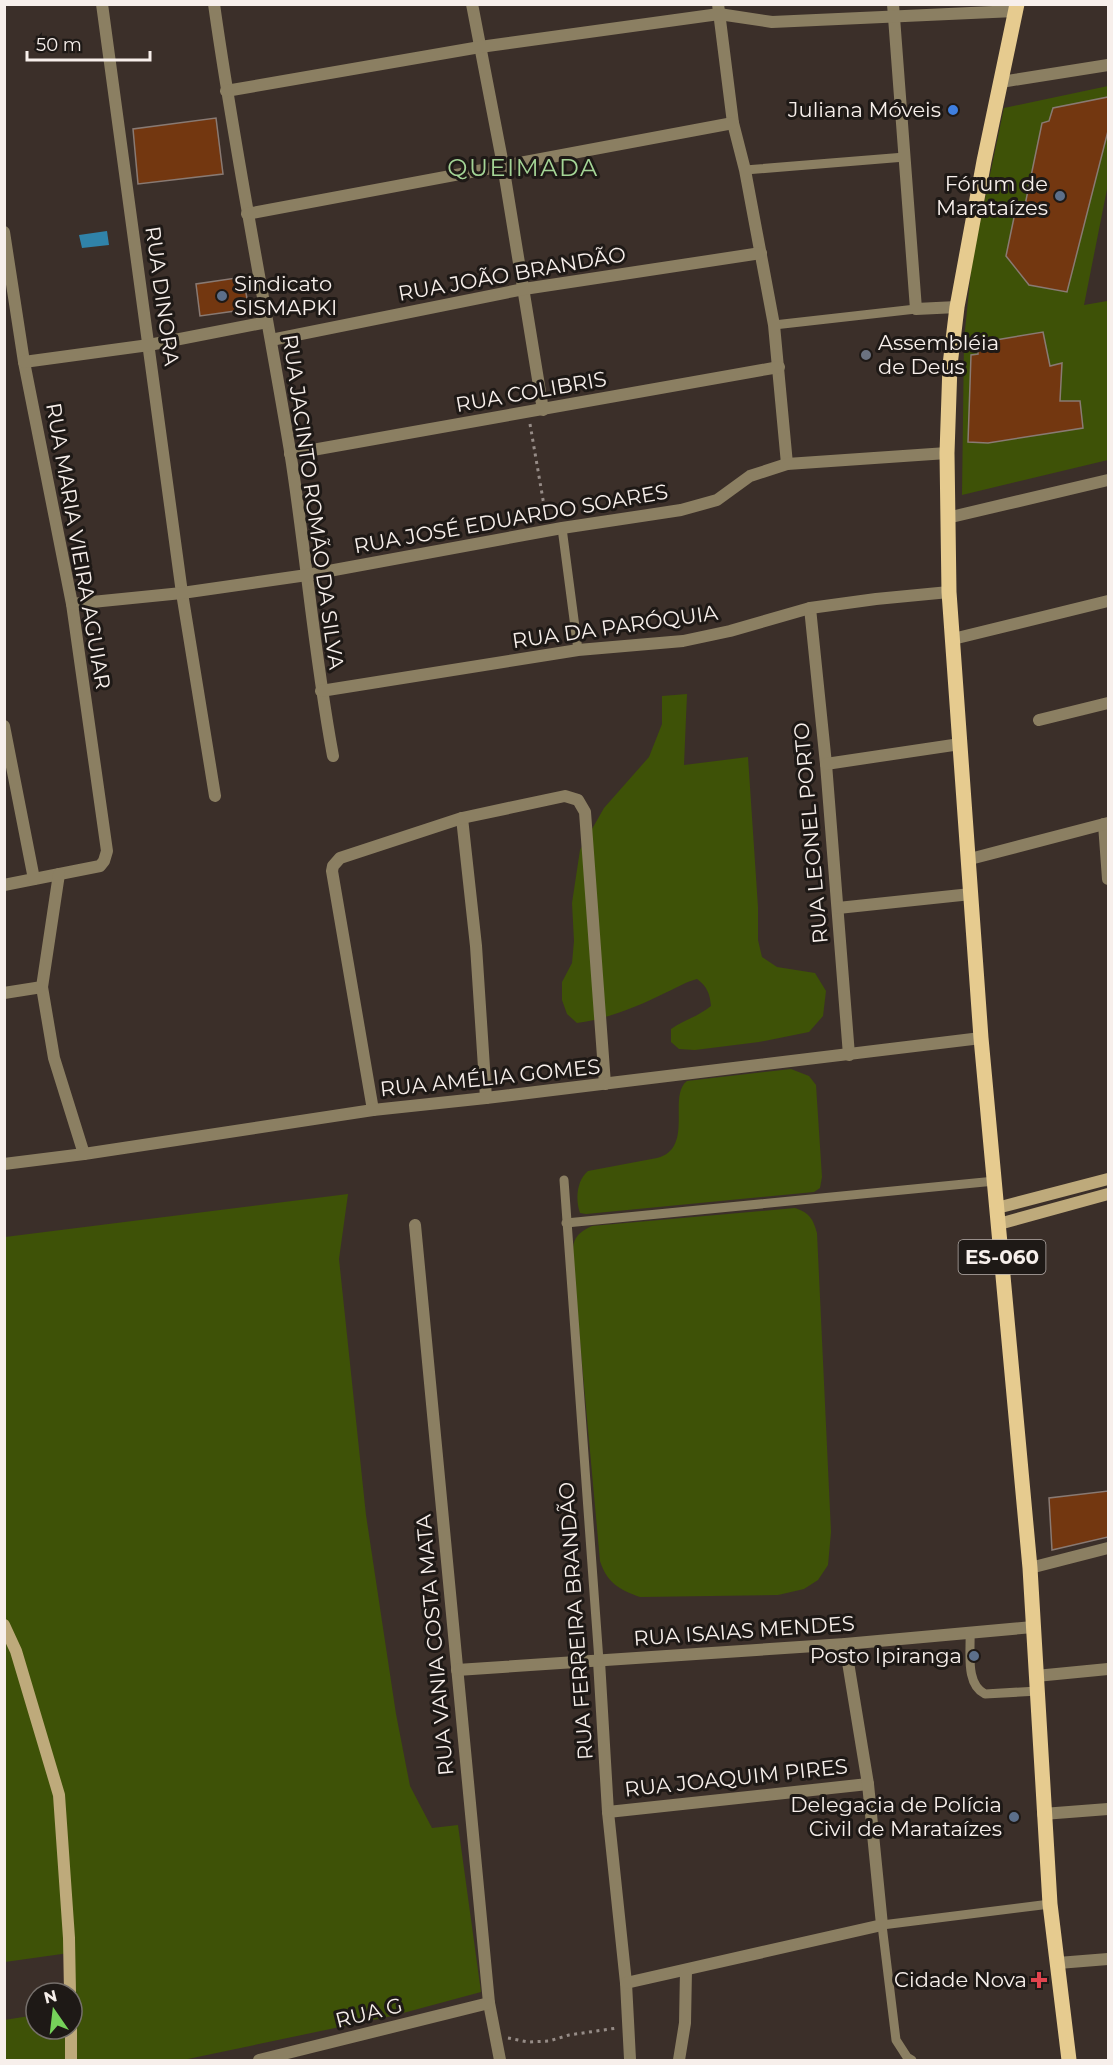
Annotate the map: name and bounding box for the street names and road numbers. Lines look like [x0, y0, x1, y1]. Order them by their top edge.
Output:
street label: RUA DINORA [140, 225, 185, 368]
street label: RUA JOÃO BRANDÃO [396, 241, 628, 306]
street label: RUA JACINTO ROMÃO DA SILVA [278, 333, 350, 672]
street label: RUA COLIBRIS [453, 366, 608, 417]
street label: RUA MARIA VIEIRA AGUIAR [41, 401, 116, 691]
street label: RUA JOSÉ EDUARDO SOARES [352, 479, 670, 558]
street label: RUA DA PARÓQUIA [510, 600, 720, 653]
street label: RUA LEONEL PORTO [788, 721, 833, 945]
street label: RUA AMÉLIA GOMES [379, 1054, 601, 1102]
road number: ES-060 [958, 1240, 1046, 1274]
street label: RUA FERREIRA BRANDÃO [553, 1481, 598, 1761]
street label: RUA VANIA COSTA MATA [411, 1512, 458, 1777]
street label: RUA ISAIAS MENDES [633, 1610, 855, 1651]
street label: RUA JOAQUIM PIRES [623, 1753, 849, 1802]
street label: RUA G [333, 1992, 405, 2033]

